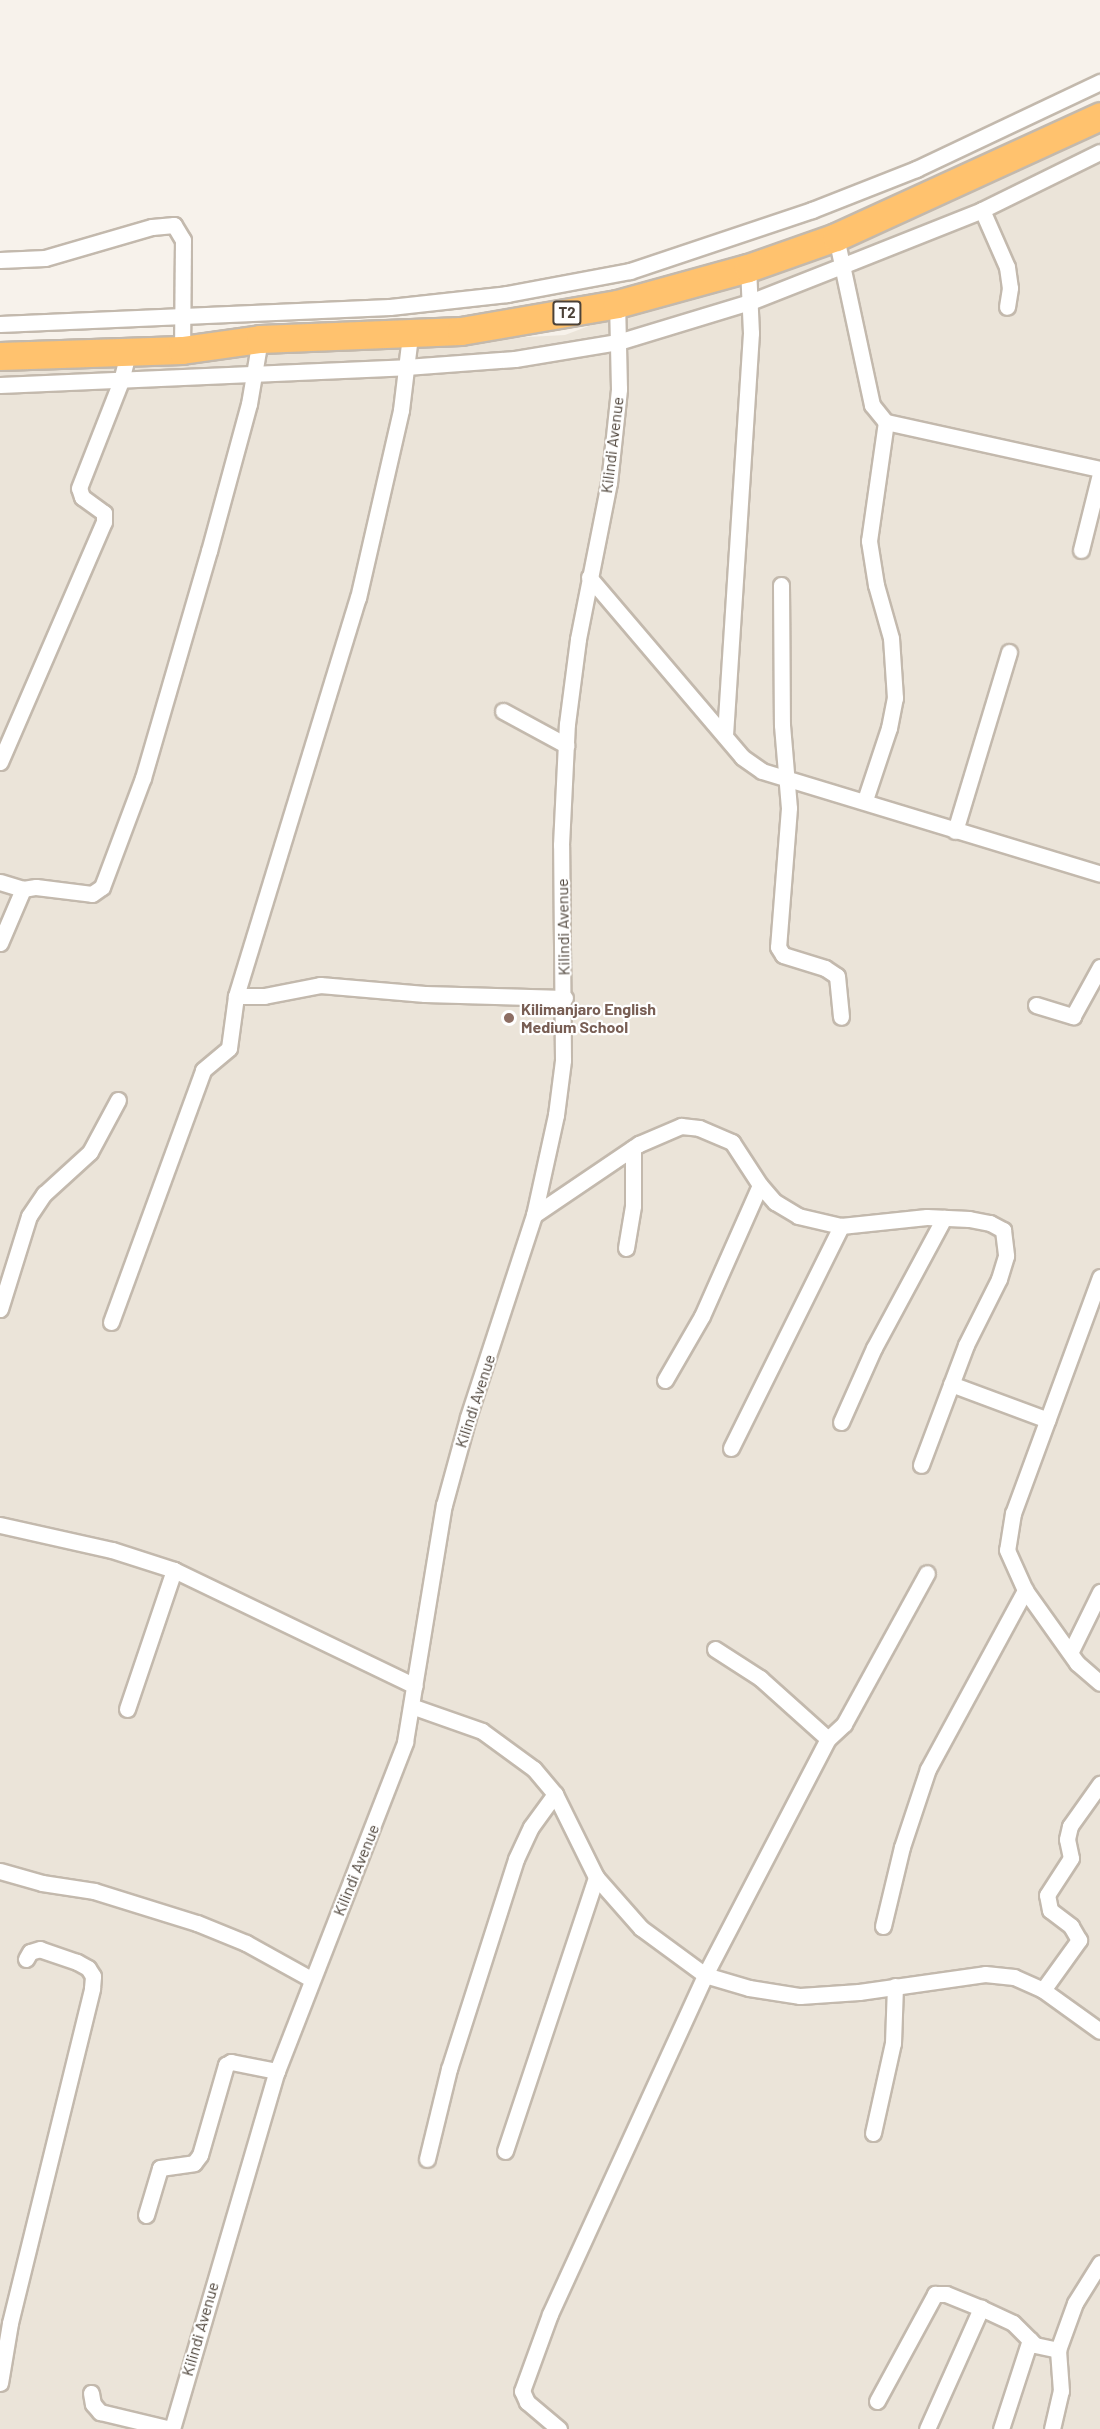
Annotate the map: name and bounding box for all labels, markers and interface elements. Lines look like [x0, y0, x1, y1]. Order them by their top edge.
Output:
road number: T2 [552, 301, 582, 325]
street label: Kilindi Avenue [597, 396, 627, 494]
street label: Kilindi Avenue [553, 878, 573, 976]
place label: Kilimanjaro English Medium School [521, 999, 656, 1037]
marker: Kilimanjaro English Medium School [502, 1011, 516, 1025]
street label: Kilindi Avenue [451, 1352, 499, 1450]
street label: Kilindi Avenue [329, 1821, 383, 1919]
street label: Kilindi Avenue [177, 2280, 223, 2378]

